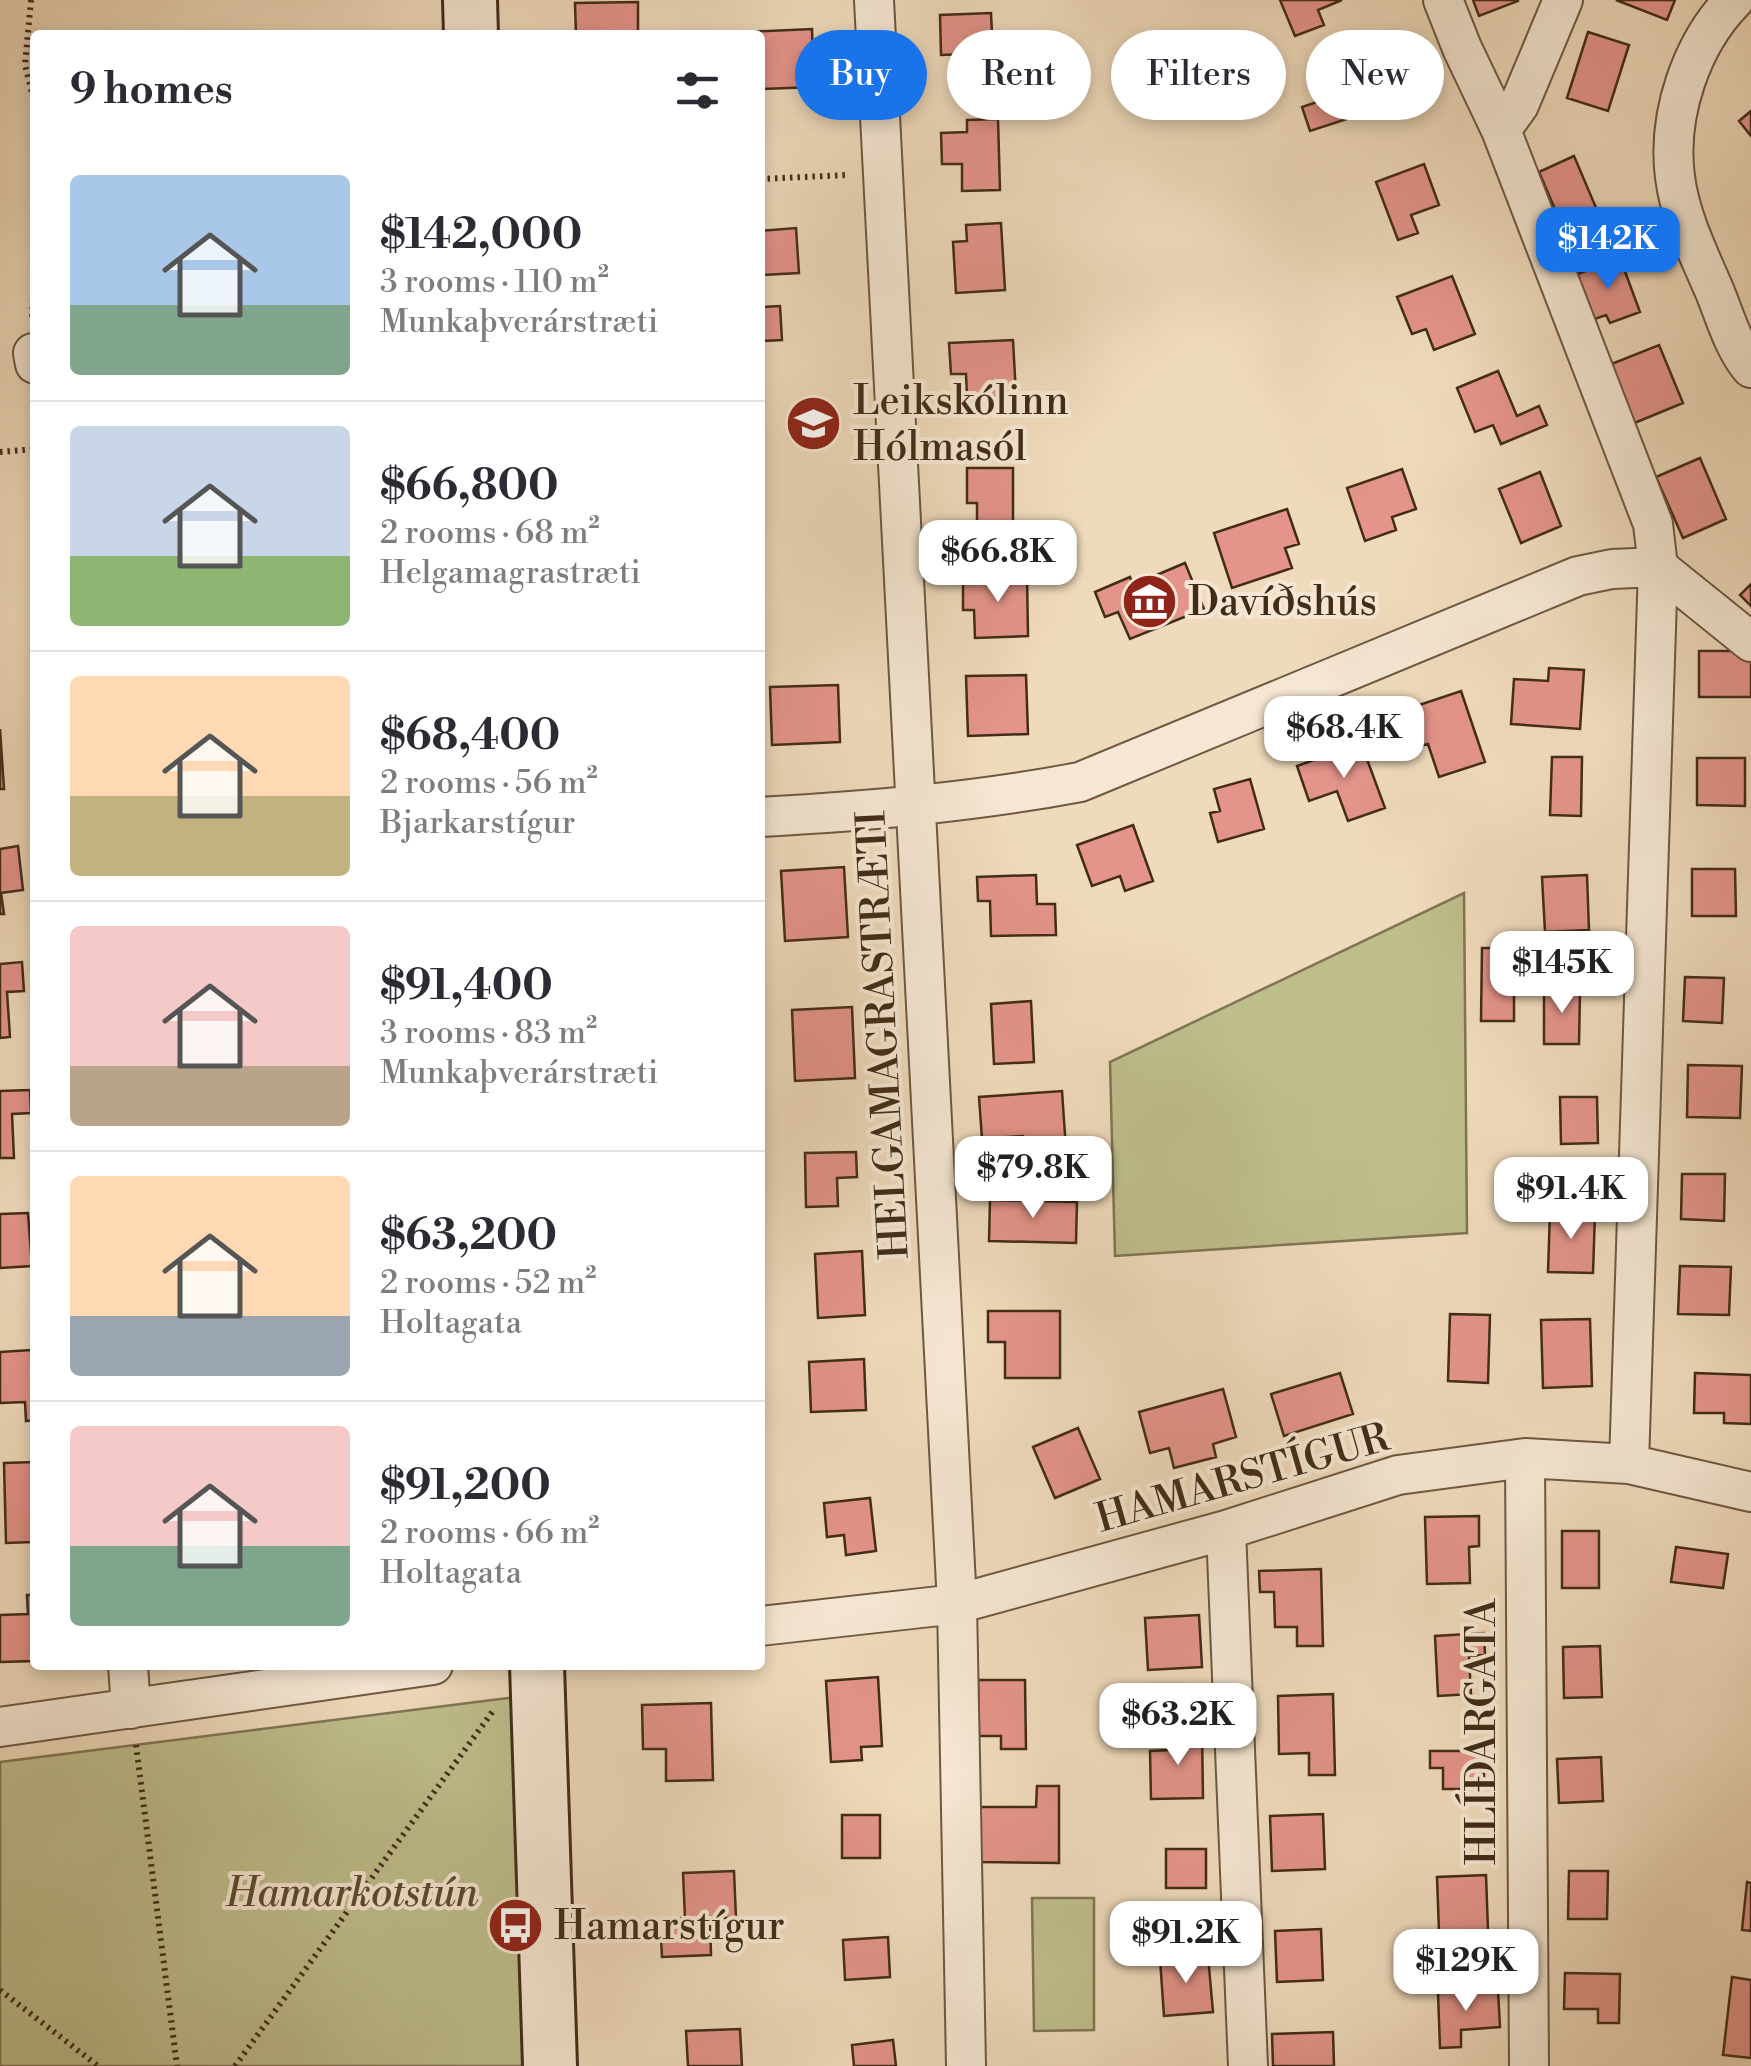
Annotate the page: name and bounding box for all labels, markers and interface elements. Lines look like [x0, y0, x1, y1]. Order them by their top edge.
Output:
chip: Buy [795, 30, 927, 120]
chip: Rent [947, 30, 1091, 120]
chip: Filters [1111, 30, 1286, 120]
chip: New [1306, 30, 1444, 120]
icon: filters [670, 63, 725, 118]
text: 9 homes [70, 64, 233, 117]
pin: $142K [1538, 207, 1678, 292]
text: $142,000 [380, 209, 582, 262]
icon: home [150, 215, 270, 335]
text: $142K [1558, 219, 1658, 259]
text: 3 rooms · 110 m² [380, 262, 609, 302]
text: Munkaþverárstræti [380, 302, 658, 342]
place label: Leikskólinn Hólmasól [853, 377, 1069, 473]
school or university icon: Leikskólinn Hólmasól [784, 393, 844, 453]
text: $66,800 [380, 460, 559, 513]
icon: home [150, 466, 270, 586]
text: 2 rooms · 68 m² [380, 513, 600, 553]
pin: $66.8K [917, 520, 1079, 605]
text: $66.8K [941, 532, 1055, 572]
text: Helgamagrastræti [380, 553, 641, 593]
museum icon: Davíðshús [1119, 571, 1179, 631]
place label: Davíðshús [1188, 578, 1377, 628]
pin: $68.4K [1263, 696, 1425, 781]
text: $68.4K [1286, 708, 1402, 748]
text: $68,400 [380, 710, 560, 763]
icon: home [150, 716, 270, 836]
text: 2 rooms · 56 m² [380, 763, 598, 803]
text: Bjarkarstígur [380, 803, 575, 843]
street label: HELGAMAGRASTRÆTI [847, 809, 921, 1260]
pin: $145K [1492, 931, 1632, 1016]
text: $145K [1512, 943, 1612, 983]
text: $91,400 [380, 960, 553, 1013]
icon: home [150, 966, 270, 1086]
text: 3 rooms · 83 m² [380, 1013, 597, 1053]
text: Munkaþverárstræti [380, 1053, 658, 1093]
pin: $79.8K [952, 1136, 1114, 1221]
text: $79.8K [977, 1148, 1089, 1188]
pin: $91.4K [1490, 1157, 1652, 1242]
text: $91.4K [1516, 1169, 1626, 1209]
text: $63,200 [380, 1210, 557, 1263]
icon: home [150, 1216, 270, 1336]
text: 2 rooms · 52 m² [380, 1263, 596, 1303]
text: Holtagata [380, 1303, 522, 1343]
street label: HAMARSTÍGUR [1090, 1410, 1396, 1545]
text: $91,200 [380, 1460, 551, 1513]
icon: home [150, 1466, 270, 1586]
text: 2 rooms · 66 m² [380, 1513, 599, 1553]
text: Holtagata [380, 1553, 522, 1593]
street label: HLÍÐARGATA [1455, 1597, 1508, 1865]
pin: $63.2K [1097, 1683, 1259, 1768]
text: $63.2K [1121, 1695, 1235, 1735]
park label: Hamarkotstún [225, 1869, 479, 1919]
bus stop icon: Hamarstígur [485, 1895, 545, 1955]
pin: $91.2K [1105, 1901, 1267, 1986]
place label: Hamarstígur [554, 1902, 785, 1953]
text: $91.2K [1132, 1913, 1240, 1953]
pin: $129K [1396, 1929, 1536, 2014]
text: $129K [1415, 1941, 1517, 1981]

